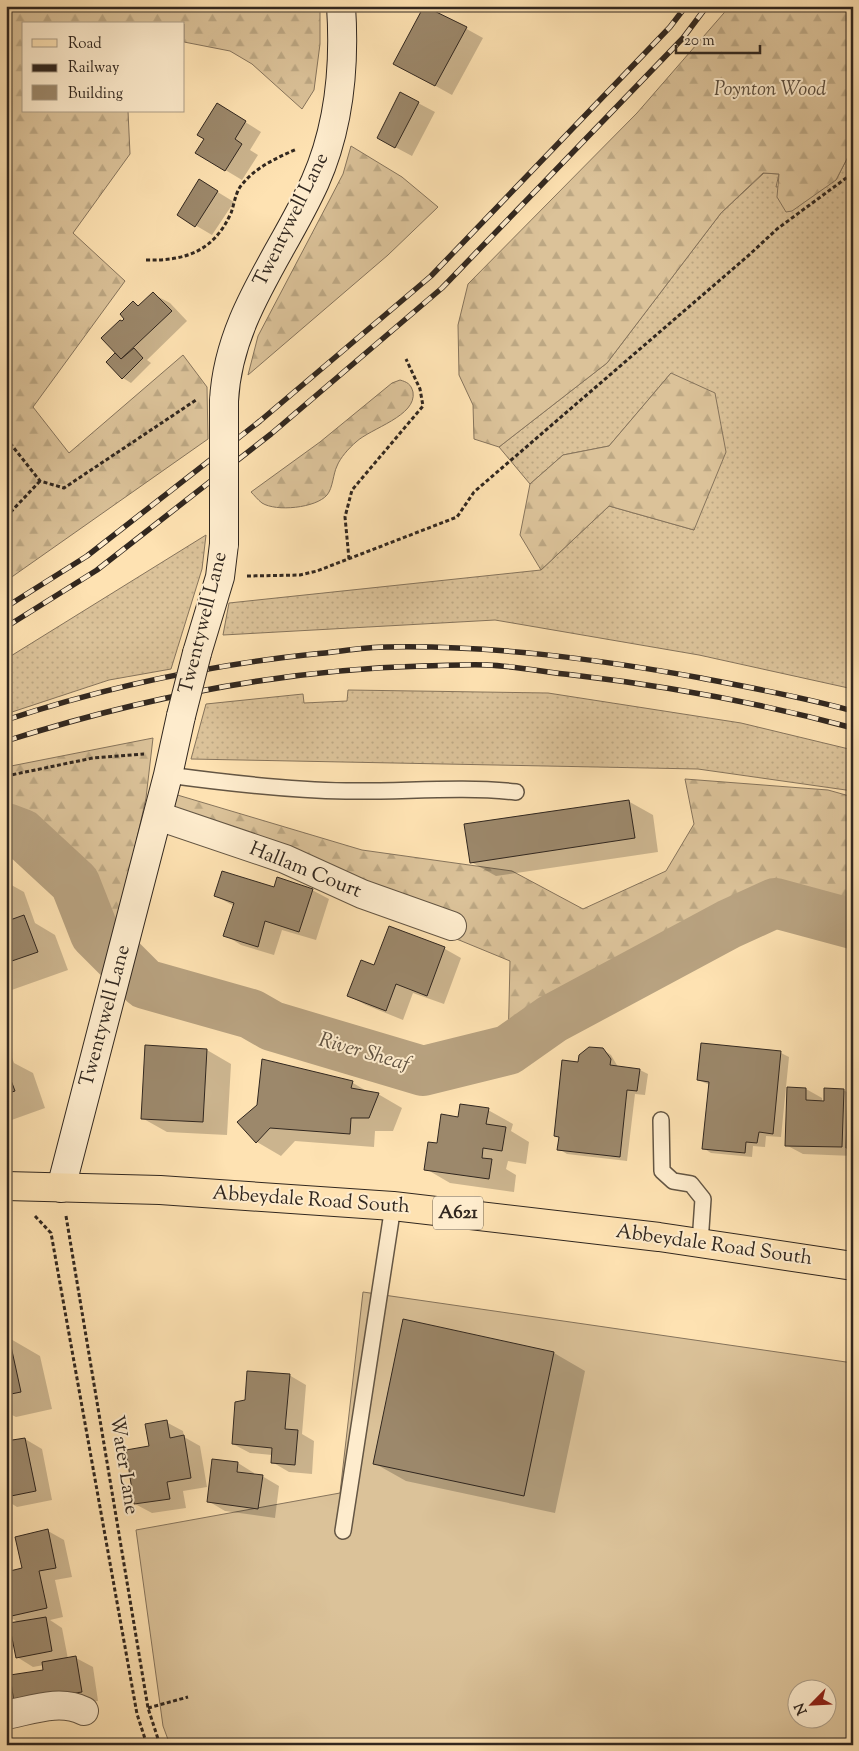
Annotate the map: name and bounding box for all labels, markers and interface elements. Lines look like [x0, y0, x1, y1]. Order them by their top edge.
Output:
legend [22, 22, 185, 112]
scale bar [676, 22, 760, 54]
text: 20 m [684, 31, 715, 52]
text: Road [68, 34, 102, 55]
text: Railway [68, 58, 120, 79]
park label: Poynton Wood [714, 76, 826, 105]
text: Building [68, 84, 123, 105]
street label: Twentywell Lane [247, 148, 337, 292]
street label: Twentywell Lane [172, 549, 236, 697]
street label: Hallam Court [245, 835, 366, 907]
street label: Twentywell Lane [73, 942, 139, 1090]
water label: River Sheaf [315, 1026, 416, 1081]
street label: Abbeydale Road South [211, 1180, 411, 1222]
road number: A621 [433, 1196, 483, 1230]
street label: Abbeydale Road South [614, 1218, 814, 1274]
street label: Water Lane [101, 1413, 145, 1517]
north arrow [786, 1678, 836, 1728]
text: N [791, 1699, 813, 1718]

